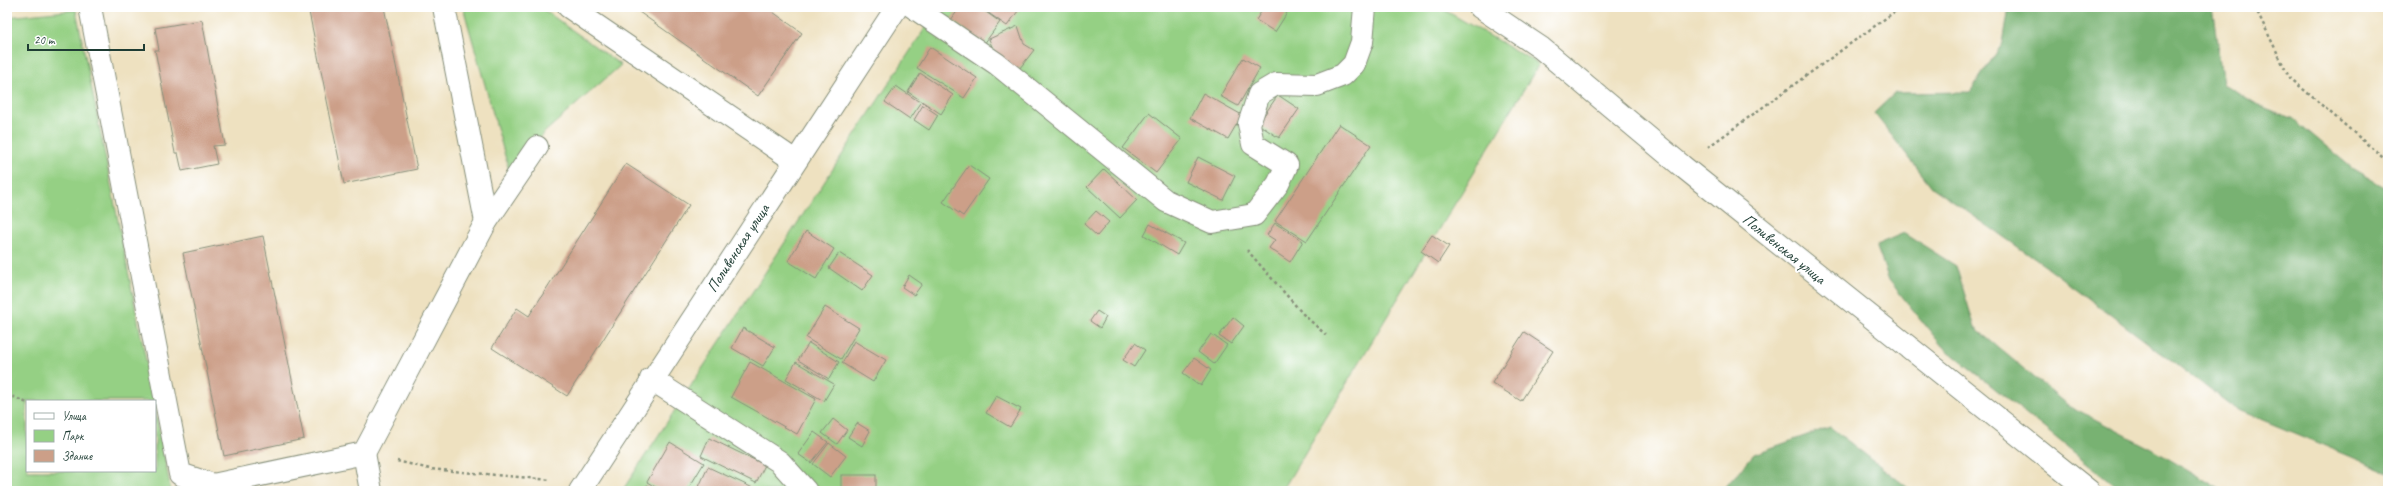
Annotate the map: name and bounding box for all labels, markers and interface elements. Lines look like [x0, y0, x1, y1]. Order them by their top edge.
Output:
scale bar [28, 26, 144, 52]
text: 20 m [34, 32, 56, 48]
street label: Поливенская улица [702, 199, 775, 296]
street label: Поливенская улица [1738, 209, 1831, 290]
legend [26, 400, 156, 472]
text: Улица [62, 408, 87, 424]
text: Парк [62, 428, 85, 444]
text: Здание [62, 448, 93, 464]

